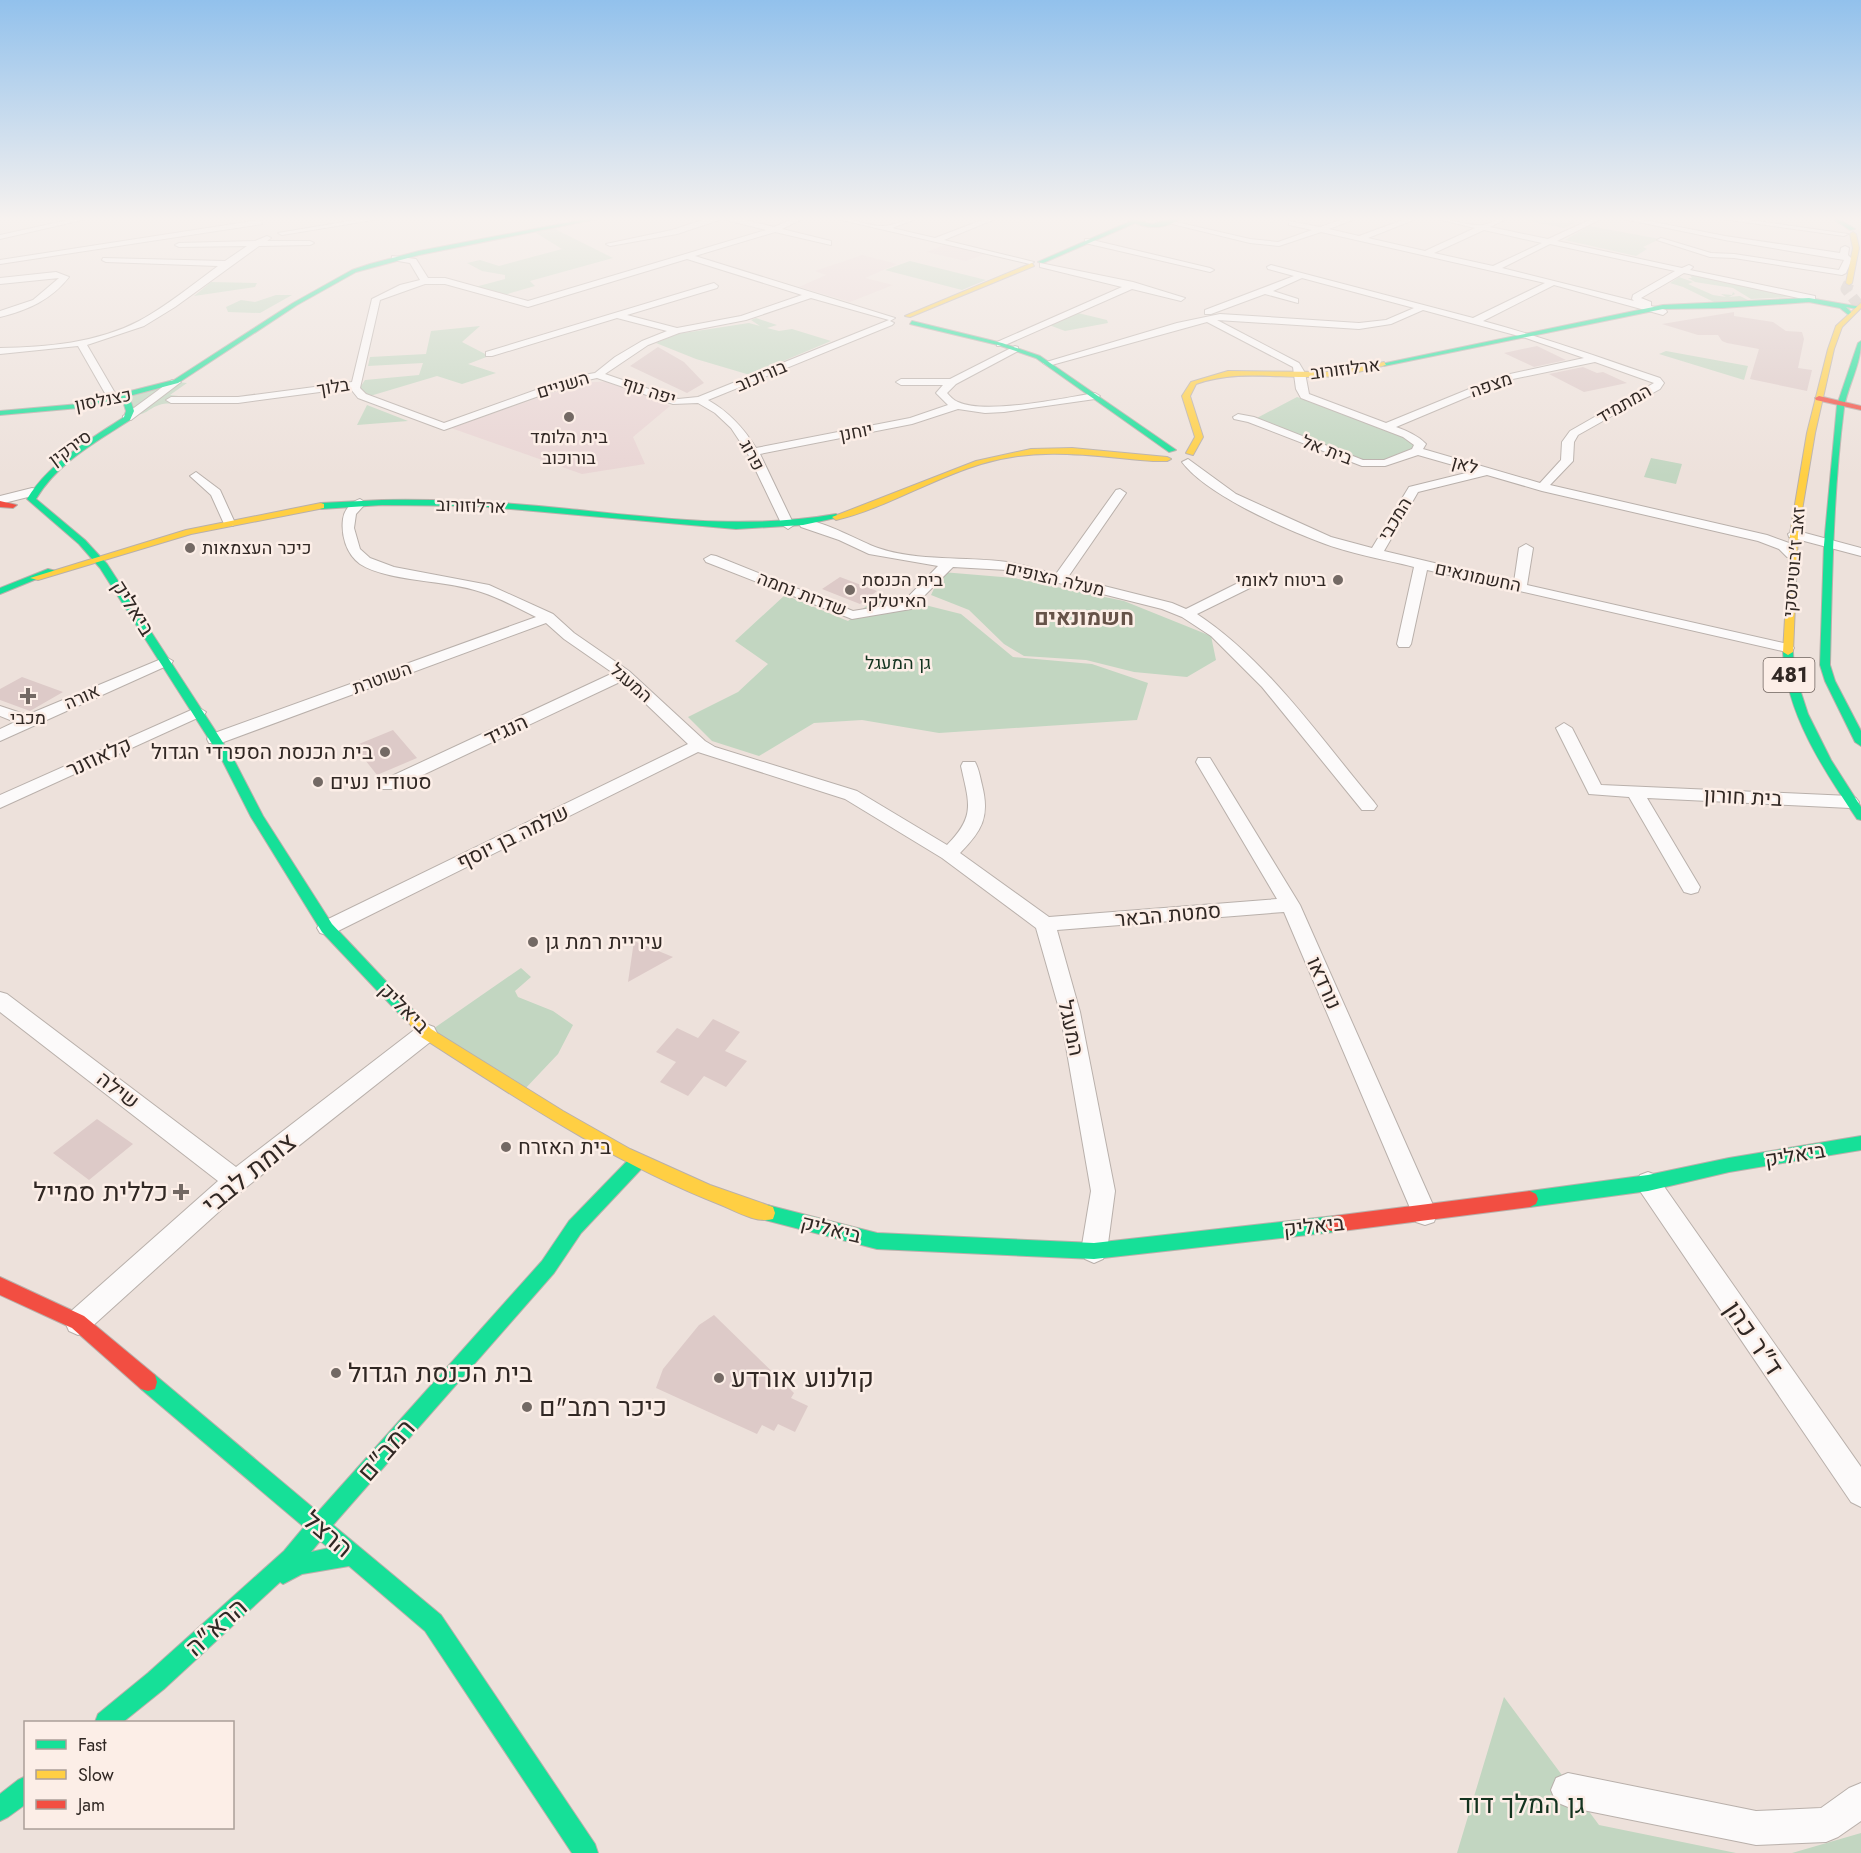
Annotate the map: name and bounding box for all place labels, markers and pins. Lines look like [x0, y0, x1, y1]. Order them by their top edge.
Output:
marker: בית הלומד בורוכוב [562, 410, 576, 424]
place label: בית הלומד בורוכוב [530, 424, 608, 471]
place label: כיכר העצמאות [202, 535, 311, 561]
marker: כיכר העצמאות [183, 541, 197, 555]
place label: בית הכנסת האיטלקי [862, 567, 944, 614]
place label: ביטוח לאומי [1235, 567, 1327, 593]
marker: ביטוח לאומי [1331, 573, 1345, 587]
marker: בית הכנסת האיטלקי [843, 583, 857, 597]
marker: מכבי [19, 687, 37, 705]
place label: מכבי [10, 705, 46, 731]
place label: בית הכנסת הספרדי הגדול [151, 737, 373, 767]
marker: בית הכנסת הספרדי הגדול [378, 745, 392, 759]
place label: סטודיו נעים [330, 767, 432, 797]
marker: סטודיו נעים [311, 775, 325, 789]
place label: עיריית רמת גן [545, 927, 663, 957]
marker: עיריית רמת גן [526, 935, 540, 949]
place label: בית האזרח [518, 1132, 611, 1162]
marker: בית האזרח [499, 1140, 513, 1154]
place label: כללית סמייל [33, 1173, 168, 1211]
marker: כללית סמייל [172, 1183, 190, 1201]
place label: בית הכנסת הגדול [348, 1354, 533, 1392]
place label: קולנוע אורדע [731, 1359, 874, 1397]
marker: בית הכנסת הגדול [329, 1366, 343, 1380]
marker: קולנוע אורדע [712, 1371, 726, 1385]
place label: כיכר רמב"ם [539, 1388, 667, 1426]
marker: כיכר רמב"ם [520, 1400, 534, 1414]

